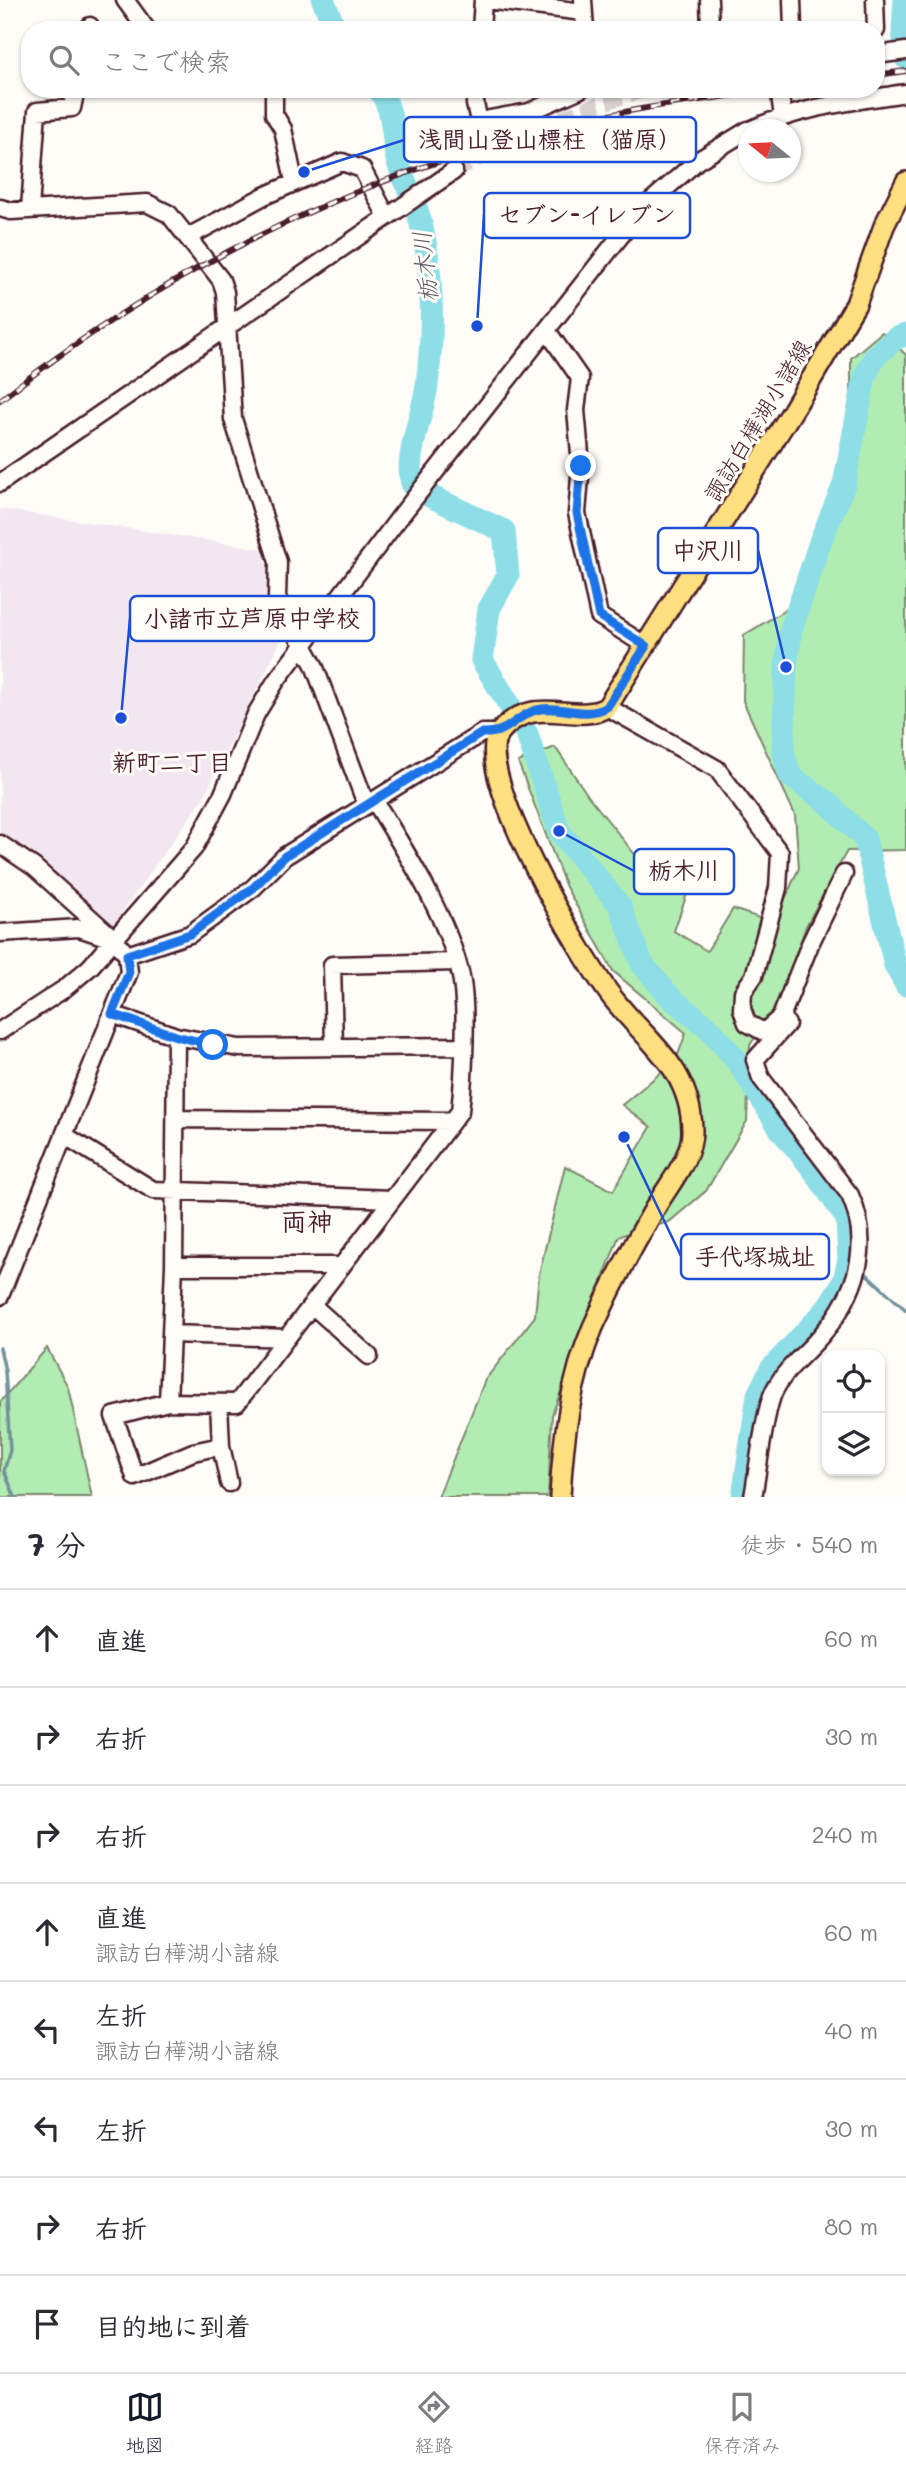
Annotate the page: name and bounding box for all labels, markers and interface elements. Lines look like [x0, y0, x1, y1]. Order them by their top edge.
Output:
search box [21, 21, 885, 98]
icon: search [45, 41, 83, 79]
text: ここで検索 [101, 44, 231, 78]
callout: 浅間山登山標柱（猫原） [404, 117, 696, 162]
north arrow [738, 119, 801, 182]
text: 浅間山登山標柱（猫原） [418, 123, 682, 154]
callout: セブン-イレブン [484, 193, 690, 238]
text: セブン-イレブン [498, 198, 676, 229]
water label: 栃木川 [405, 230, 443, 304]
street label: 諏訪白樺湖小諸線 [697, 333, 817, 507]
route end [565, 450, 596, 481]
callout: 中沢川 [658, 528, 758, 573]
text: 中沢川 [672, 534, 744, 565]
callout: 小諸市立芦原中学校 [130, 596, 374, 641]
text: 小諸市立芦原中学校 [144, 602, 360, 633]
district label: 新町二丁目 [112, 746, 232, 777]
callout: 栃木川 [634, 849, 734, 894]
text: 栃木川 [648, 854, 720, 885]
route start [197, 1029, 228, 1060]
district label: 両神 [281, 1204, 333, 1238]
callout: 手代塚城址 [681, 1234, 829, 1279]
text: 手代塚城址 [695, 1240, 815, 1271]
map controls [822, 1350, 885, 1476]
button: locate [822, 1350, 885, 1413]
button: layers [822, 1413, 885, 1476]
text: 7 分 [28, 1524, 86, 1564]
text: 徒歩 · 540 m [740, 1529, 878, 1559]
icon: ahead [28, 1619, 66, 1657]
text: 直進 [95, 1623, 147, 1657]
text: 60 m [824, 1623, 878, 1653]
icon: right [28, 1717, 66, 1755]
text: 右折 [95, 1721, 147, 1755]
text: 30 m [825, 1721, 878, 1751]
icon: right [28, 1815, 66, 1853]
text: 右折 [95, 1819, 147, 1853]
text: 240 m [812, 1819, 878, 1849]
text: 直進 [95, 1900, 147, 1934]
icon: ahead [28, 1913, 66, 1951]
text: 60 m [824, 1917, 878, 1947]
text: 諏訪白樺湖小諸線 [95, 1937, 279, 1967]
text: 左折 [95, 1998, 147, 2032]
icon: left [28, 2011, 66, 2049]
text: 40 m [825, 2015, 878, 2045]
text: 諏訪白樺湖小諸線 [95, 2035, 279, 2065]
icon: left [28, 2109, 66, 2147]
text: 左折 [95, 2113, 147, 2147]
text: 30 m [825, 2113, 878, 2143]
icon: right [28, 2207, 66, 2245]
text: 右折 [95, 2211, 147, 2245]
text: 80 m [824, 2211, 878, 2241]
icon: arrive [28, 2305, 66, 2343]
text: 目的地に到着 [95, 2309, 251, 2343]
tab: 地図 [126, 2388, 164, 2457]
tab: 経路 [415, 2388, 453, 2457]
tab: 保存済み [704, 2388, 780, 2457]

